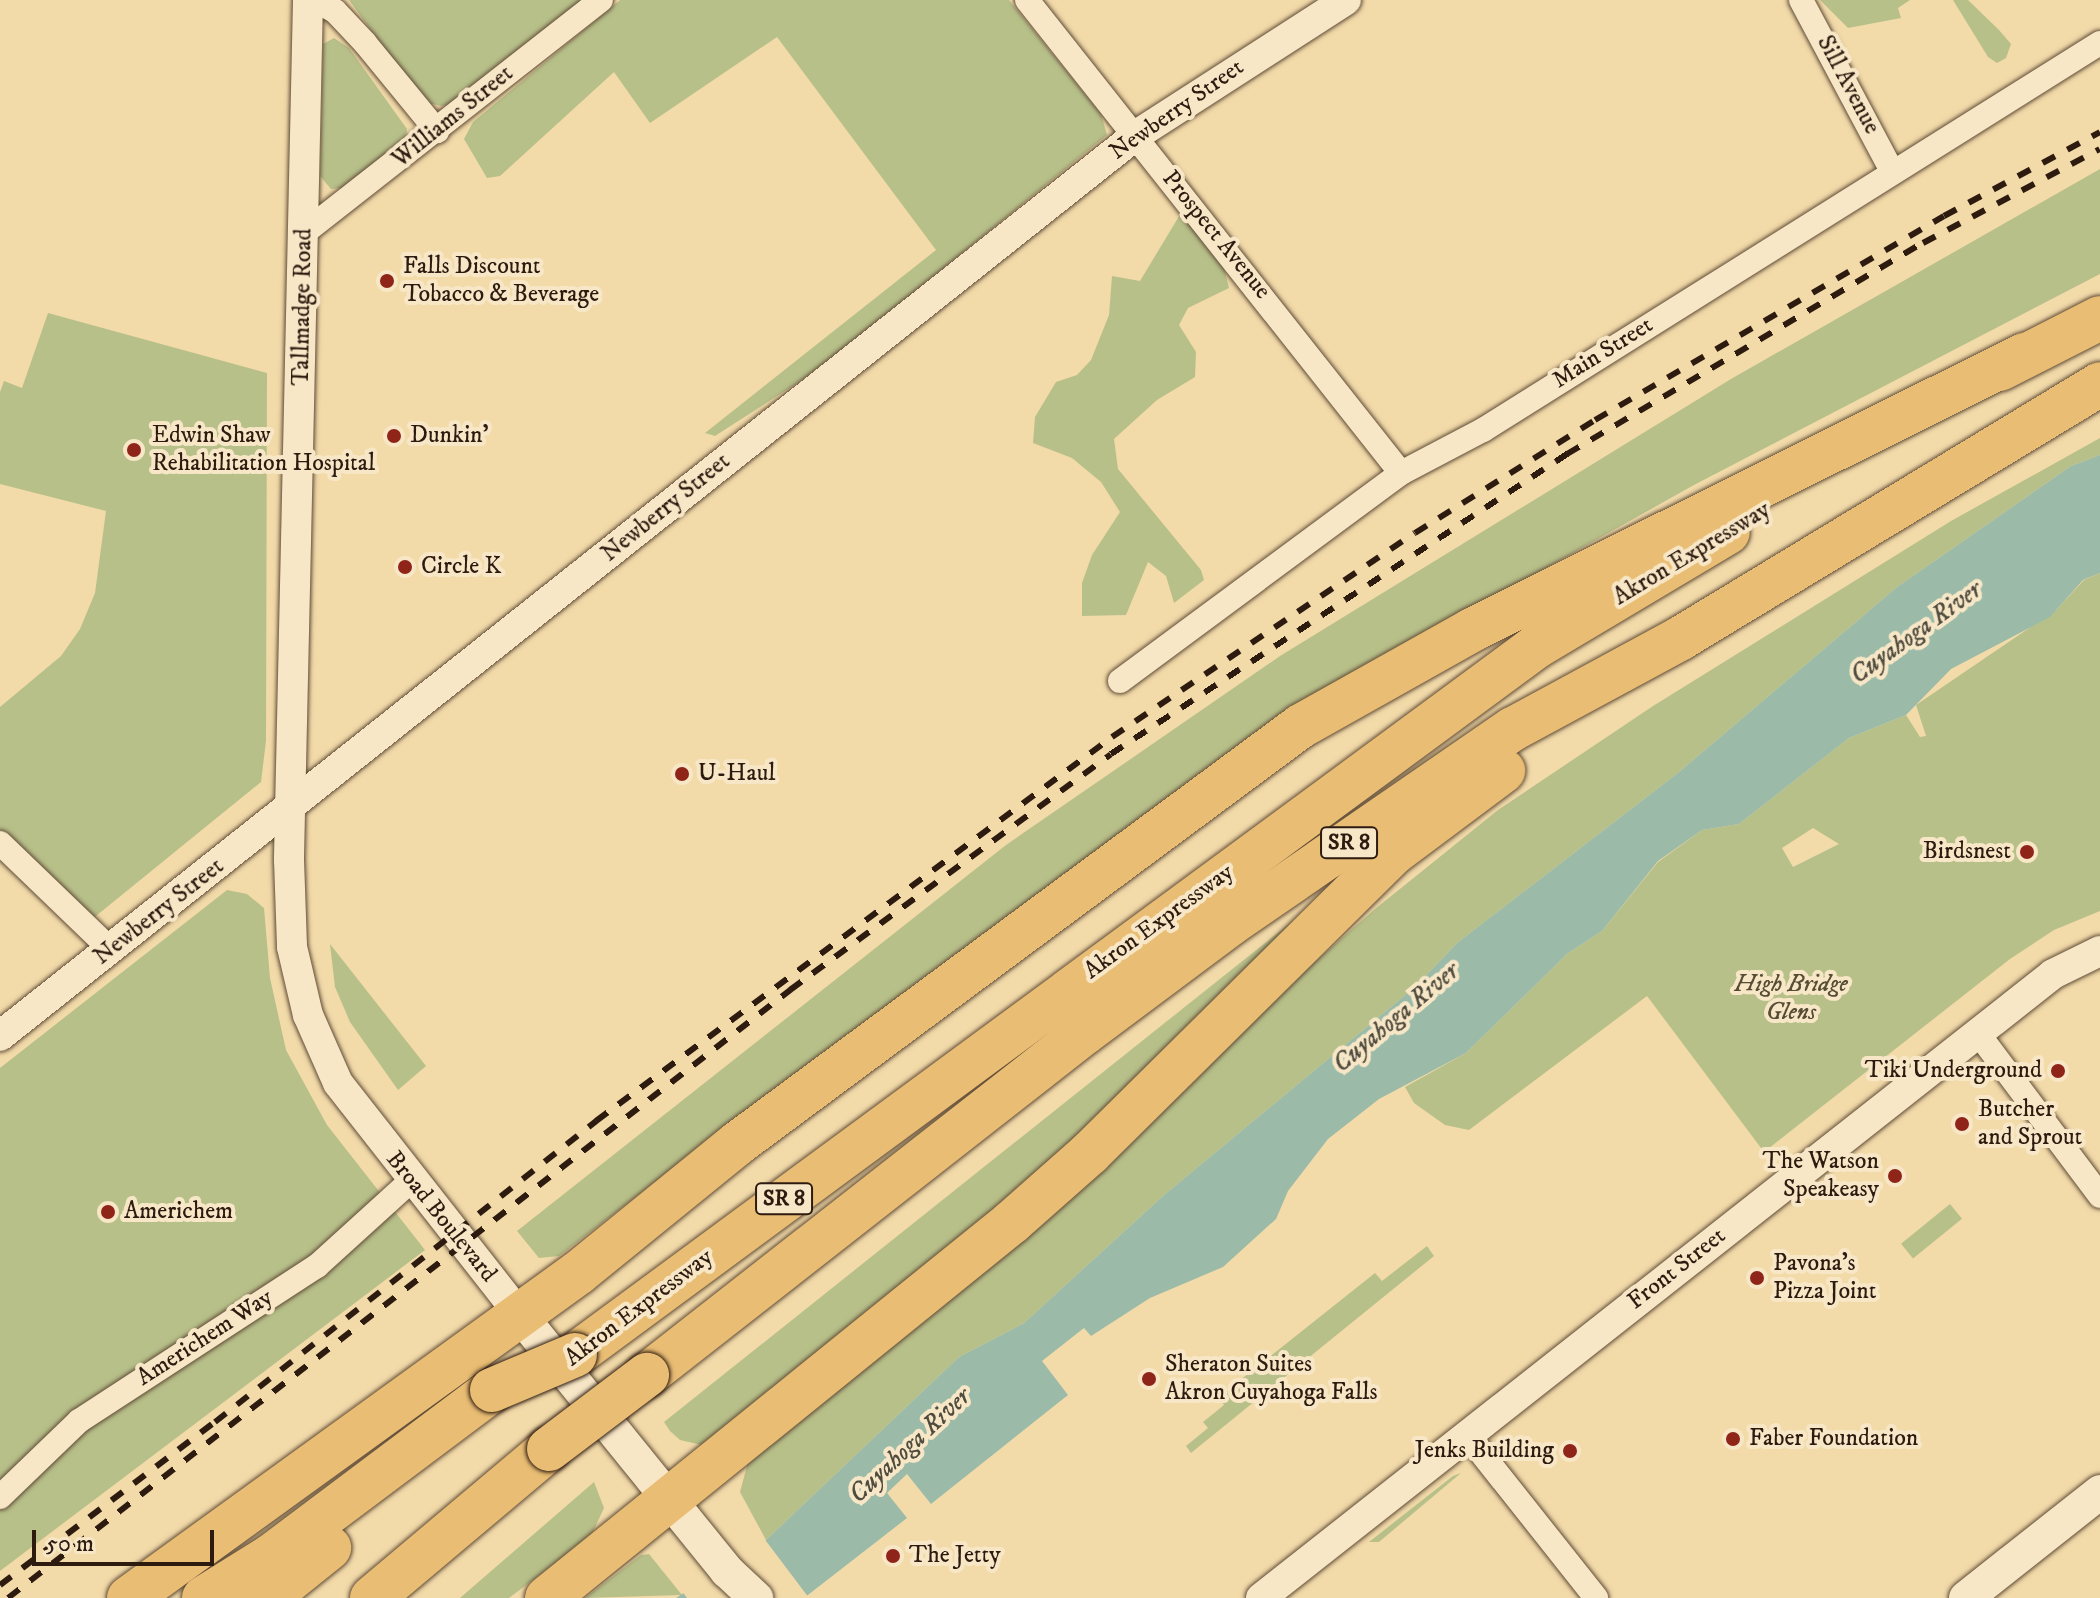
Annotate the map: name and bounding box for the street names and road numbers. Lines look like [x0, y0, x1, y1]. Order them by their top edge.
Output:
street label: Sill Avenue [1810, 31, 1886, 139]
street label: Newberry Street [1105, 53, 1249, 167]
street label: Williams Street [387, 60, 519, 174]
street label: Prospect Avenue [1155, 165, 1277, 305]
street label: Tallmadge Road [287, 228, 319, 386]
street label: Main Street [1548, 311, 1658, 395]
street label: Newberry Street [596, 447, 736, 569]
street label: Akron Expressway [1608, 496, 1776, 612]
road number: SR 8 [1319, 825, 1379, 861]
street label: Newberry Street [88, 852, 230, 972]
street label: Akron Expressway [1079, 858, 1239, 986]
street label: Broad Boulevard [379, 1146, 503, 1288]
road number: SR 8 [754, 1181, 814, 1217]
street label: Front Street [1622, 1222, 1732, 1316]
street label: Akron Expressway [559, 1243, 719, 1373]
street label: Americhem Way [132, 1283, 278, 1393]

